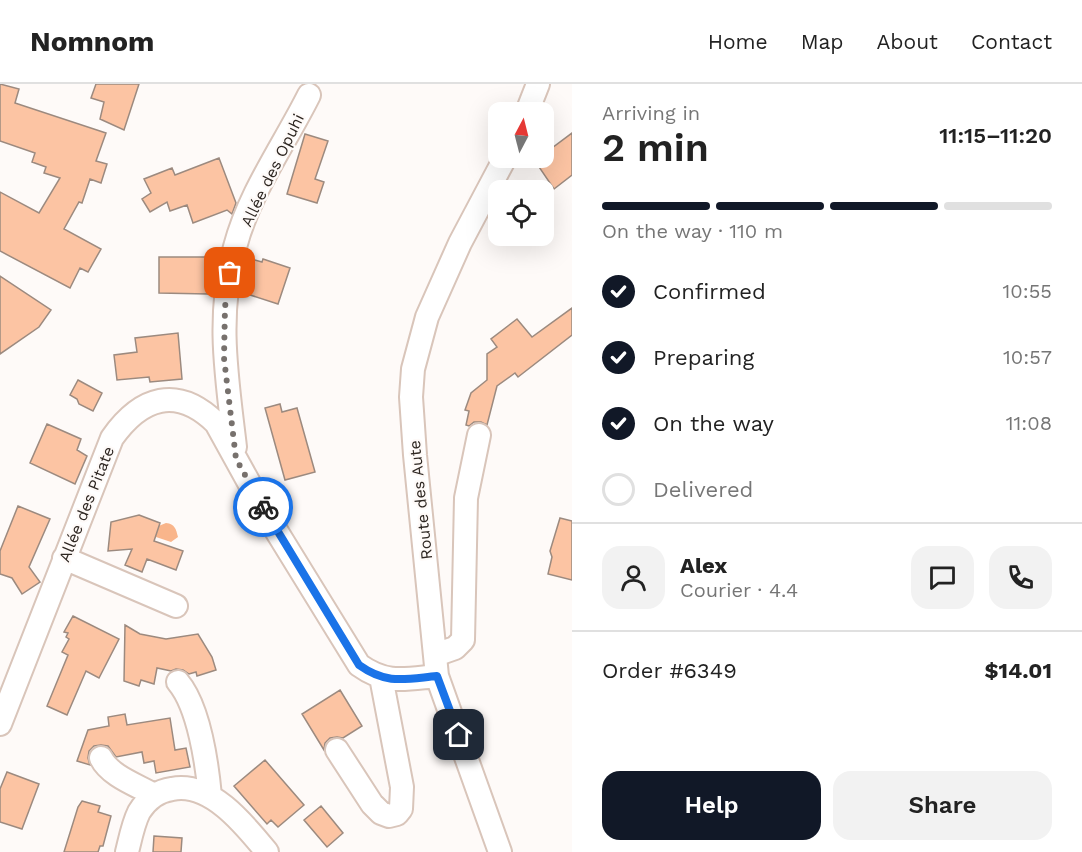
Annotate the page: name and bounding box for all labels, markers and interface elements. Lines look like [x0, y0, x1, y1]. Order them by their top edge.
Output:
text: Nomnom [30, 25, 154, 58]
text: Home [708, 29, 768, 54]
text: Map [801, 29, 844, 54]
text: About [877, 29, 938, 54]
text: Contact [971, 29, 1052, 54]
text: Arriving in [602, 101, 700, 125]
north arrow [488, 102, 554, 168]
map controls [488, 102, 554, 246]
street label: Allée des Opuhi [237, 111, 308, 230]
text: 11:15–11:20 [939, 123, 1052, 148]
text: 2 min [602, 125, 709, 170]
button: locate [488, 180, 554, 246]
text: On the way · 110 m [602, 219, 783, 243]
pin [204, 247, 255, 298]
icon: bag [213, 256, 246, 289]
icon: check [602, 275, 635, 308]
text: Confirmed [653, 279, 766, 304]
text: 10:55 [1003, 279, 1052, 303]
icon: check [602, 341, 635, 374]
text: Preparing [653, 345, 754, 370]
text: 10:57 [1003, 345, 1052, 369]
icon: check [602, 407, 635, 440]
text: On the way [653, 411, 774, 436]
text: 11:08 [1006, 411, 1052, 435]
street label: Route des Aute [405, 439, 436, 561]
street label: Allée des Pitate [55, 444, 118, 565]
courier [233, 477, 293, 537]
text: Delivered [653, 477, 753, 502]
icon: bike [247, 491, 280, 524]
button: person [602, 546, 665, 609]
button: chat [911, 546, 974, 609]
button: phone [989, 546, 1052, 609]
text: Alex [680, 553, 727, 578]
text: Courier · 4.4 [680, 578, 798, 602]
text: Order #6349 [602, 658, 737, 683]
text: $14.01 [984, 658, 1052, 683]
pin [433, 709, 484, 760]
icon: home [442, 718, 475, 751]
button: Help [602, 771, 821, 840]
button: Share [833, 771, 1052, 840]

